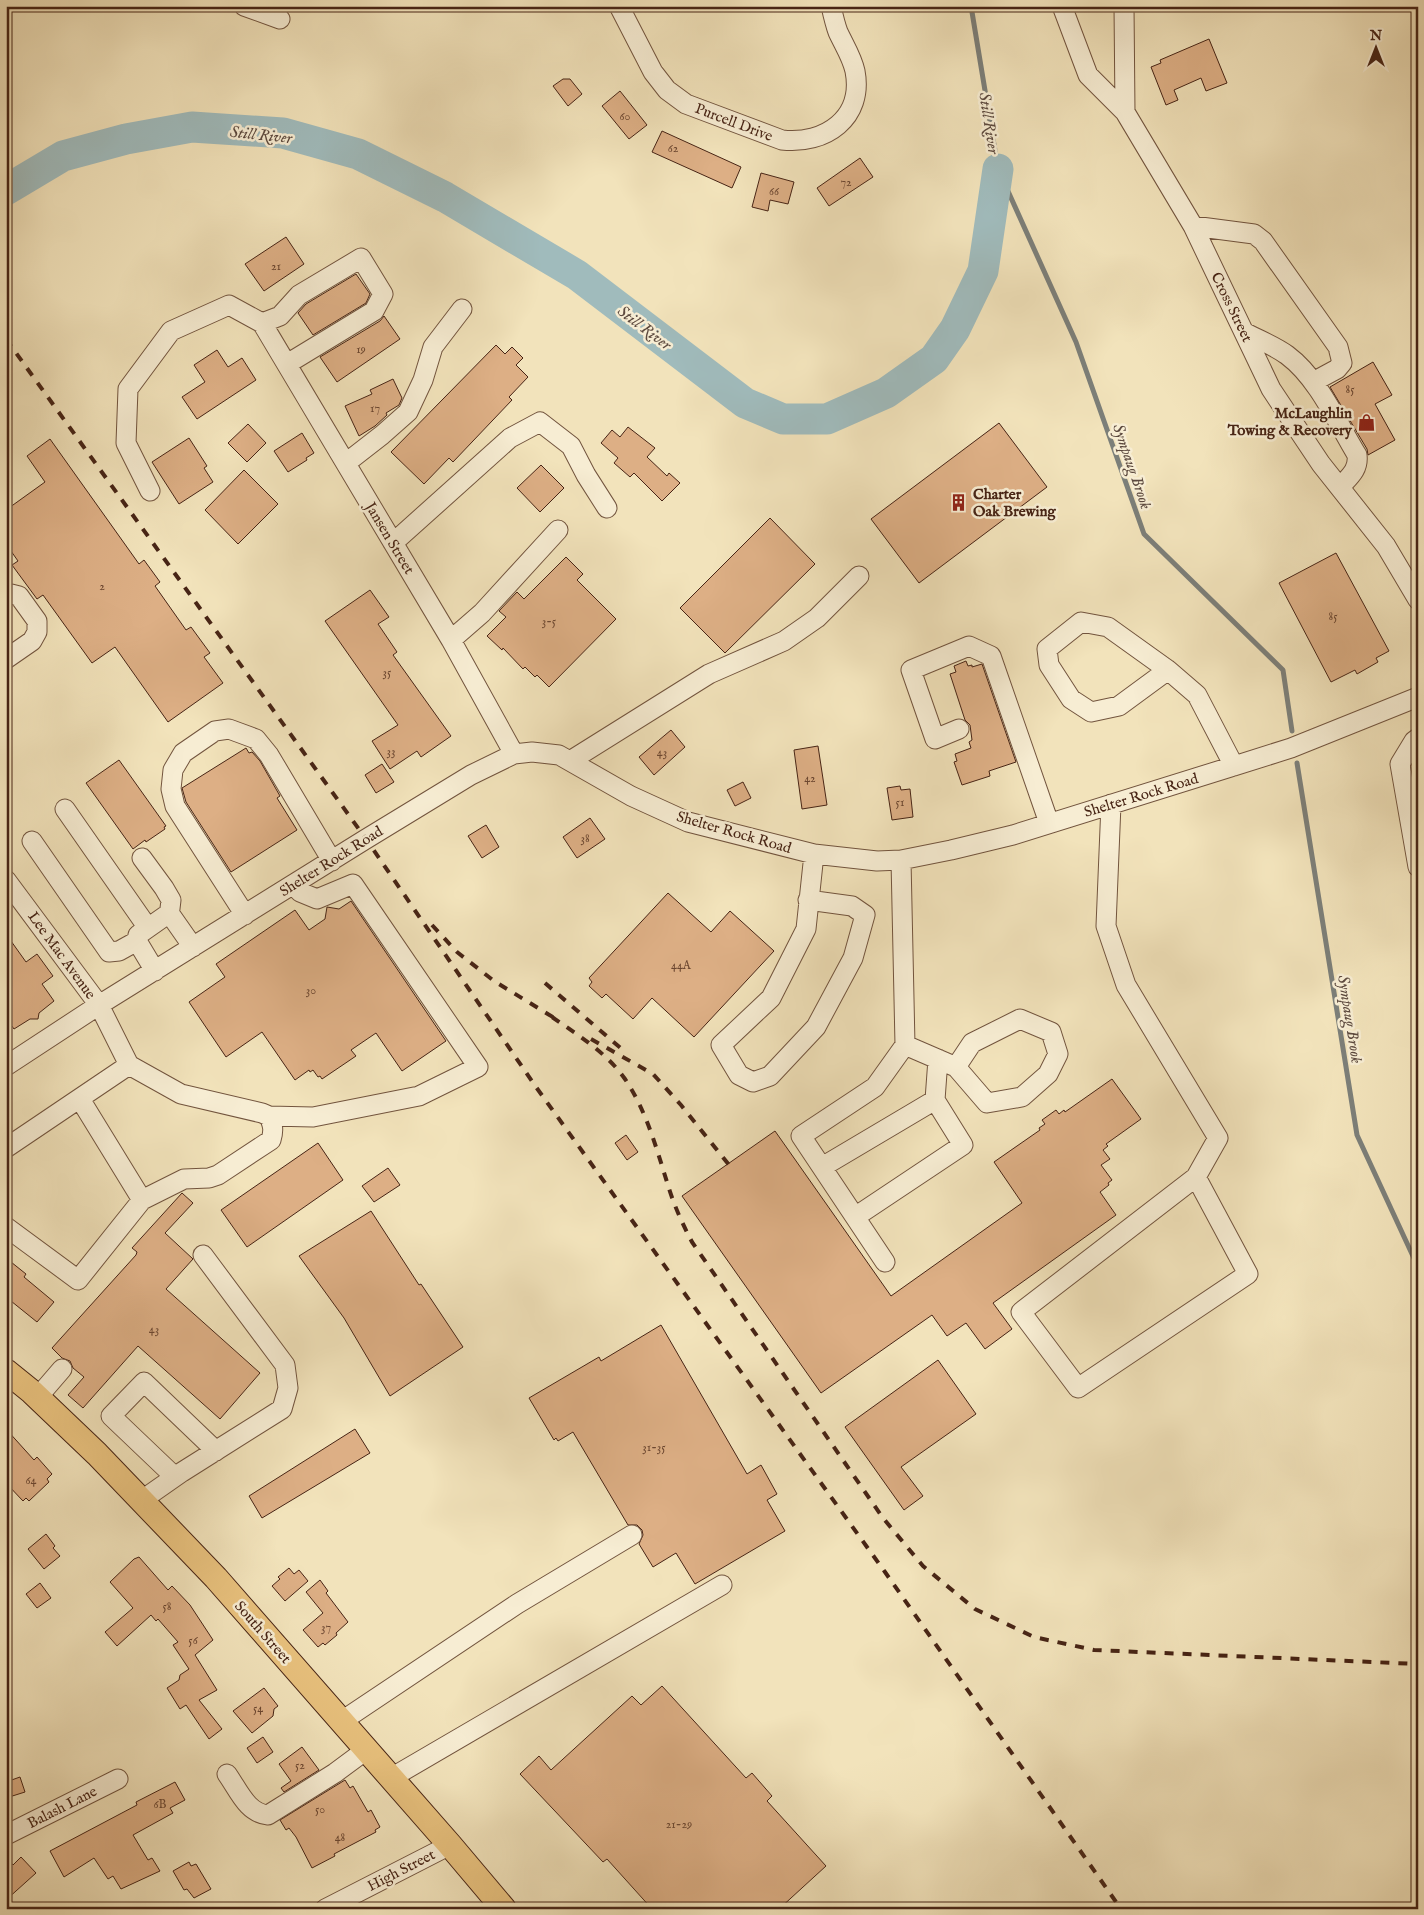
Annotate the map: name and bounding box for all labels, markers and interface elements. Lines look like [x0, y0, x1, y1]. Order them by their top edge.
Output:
north arrow [1352, 22, 1402, 72]
text: N [1369, 27, 1382, 45]
water label: Still River [973, 91, 1003, 157]
street label: Purcell Drive [692, 99, 775, 146]
house number: 60 [620, 109, 631, 124]
water label: Still River [229, 123, 294, 149]
house number: 62 [668, 141, 679, 156]
house number: 72 [840, 175, 852, 190]
house number: 66 [769, 184, 780, 199]
house number: 21 [271, 259, 281, 274]
street label: Cross Street [1206, 269, 1257, 345]
water label: Still River [613, 302, 676, 356]
house number: 19 [356, 342, 366, 357]
house number: 85 [1345, 382, 1355, 397]
house number: 17 [370, 401, 380, 416]
place label: McLaughlin Towing & Recovery [1227, 404, 1353, 440]
shop icon: McLaughlin Towing & Recovery [1356, 412, 1376, 432]
water label: Sympaug Brook [1107, 421, 1155, 512]
place label: Charter Oak Brewing [973, 485, 1056, 521]
building icon: Charter Oak Brewing [949, 493, 969, 513]
street label: Jansen Street [360, 497, 419, 578]
house number: 2 [99, 579, 105, 594]
house number: 85 [1328, 609, 1338, 624]
house number: 3-5 [542, 614, 557, 629]
house number: 35 [383, 665, 392, 680]
house number: 33 [387, 744, 395, 759]
house number: 43 [657, 745, 667, 760]
street label: Shelter Rock Road [1082, 769, 1202, 822]
house number: 42 [804, 771, 816, 786]
house number: 51 [896, 795, 904, 810]
street label: Shelter Rock Road [674, 807, 794, 858]
street label: Shelter Rock Road [276, 821, 387, 901]
house number: 38 [580, 831, 590, 846]
street label: Lee Mac Avenue [23, 908, 100, 1003]
house number: 44A [671, 958, 692, 973]
water label: Sympaug Brook [1332, 974, 1366, 1065]
house number: 30 [306, 983, 316, 998]
house number: 43 [149, 1322, 159, 1337]
house number: 31-35 [642, 1440, 666, 1455]
house number: 64 [26, 1473, 37, 1488]
street label: South Street [230, 1597, 295, 1668]
house number: 58 [162, 1599, 172, 1614]
house number: 37 [321, 1620, 331, 1635]
house number: 56 [188, 1633, 199, 1648]
house number: 54 [253, 1701, 263, 1716]
house number: 52 [295, 1758, 305, 1773]
street label: Balash Lane [24, 1782, 100, 1833]
house number: 6B [153, 1797, 167, 1812]
house number: 50 [315, 1802, 325, 1817]
house number: 21-29 [666, 1817, 692, 1832]
house number: 48 [335, 1830, 346, 1845]
street label: High Street [364, 1845, 438, 1896]

